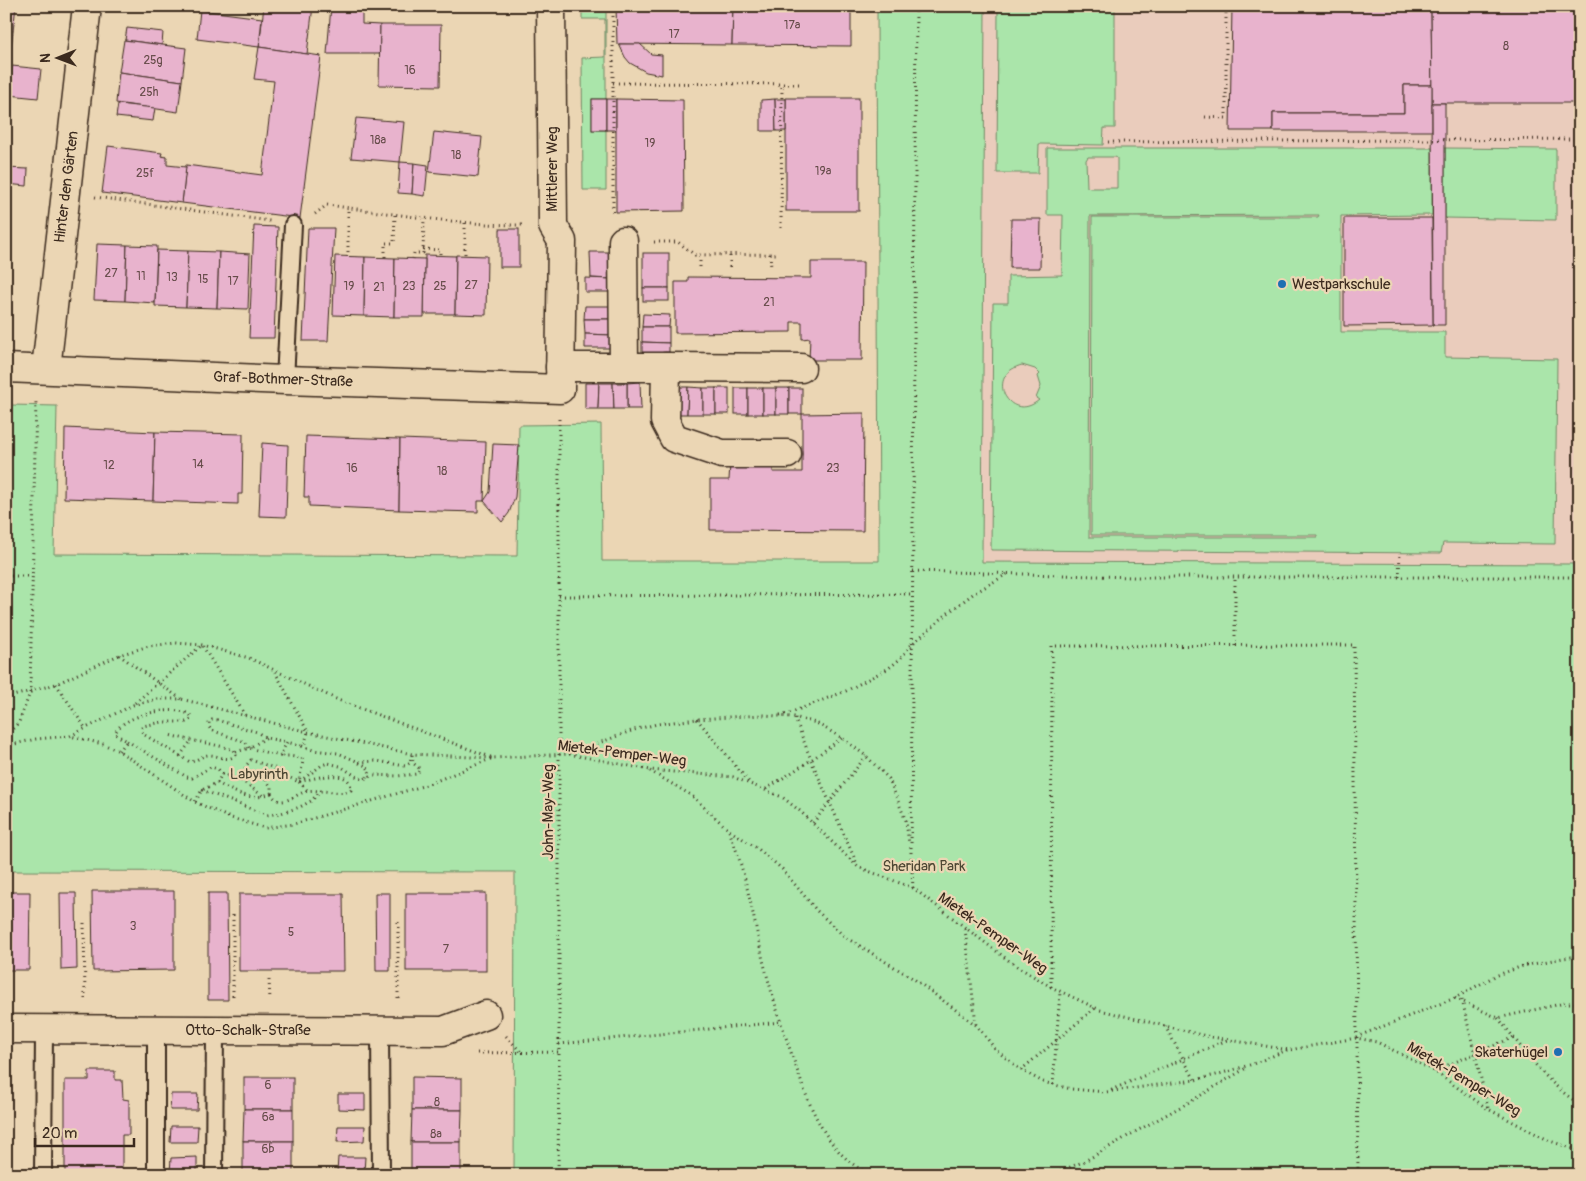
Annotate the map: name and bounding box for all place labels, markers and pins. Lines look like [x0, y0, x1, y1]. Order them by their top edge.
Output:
place label: Westparkschule [1292, 275, 1391, 294]
marker: Westparkschule [1276, 278, 1288, 290]
place label: Skaterhügel [1474, 1043, 1548, 1062]
marker: Skaterhügel [1552, 1046, 1564, 1058]

